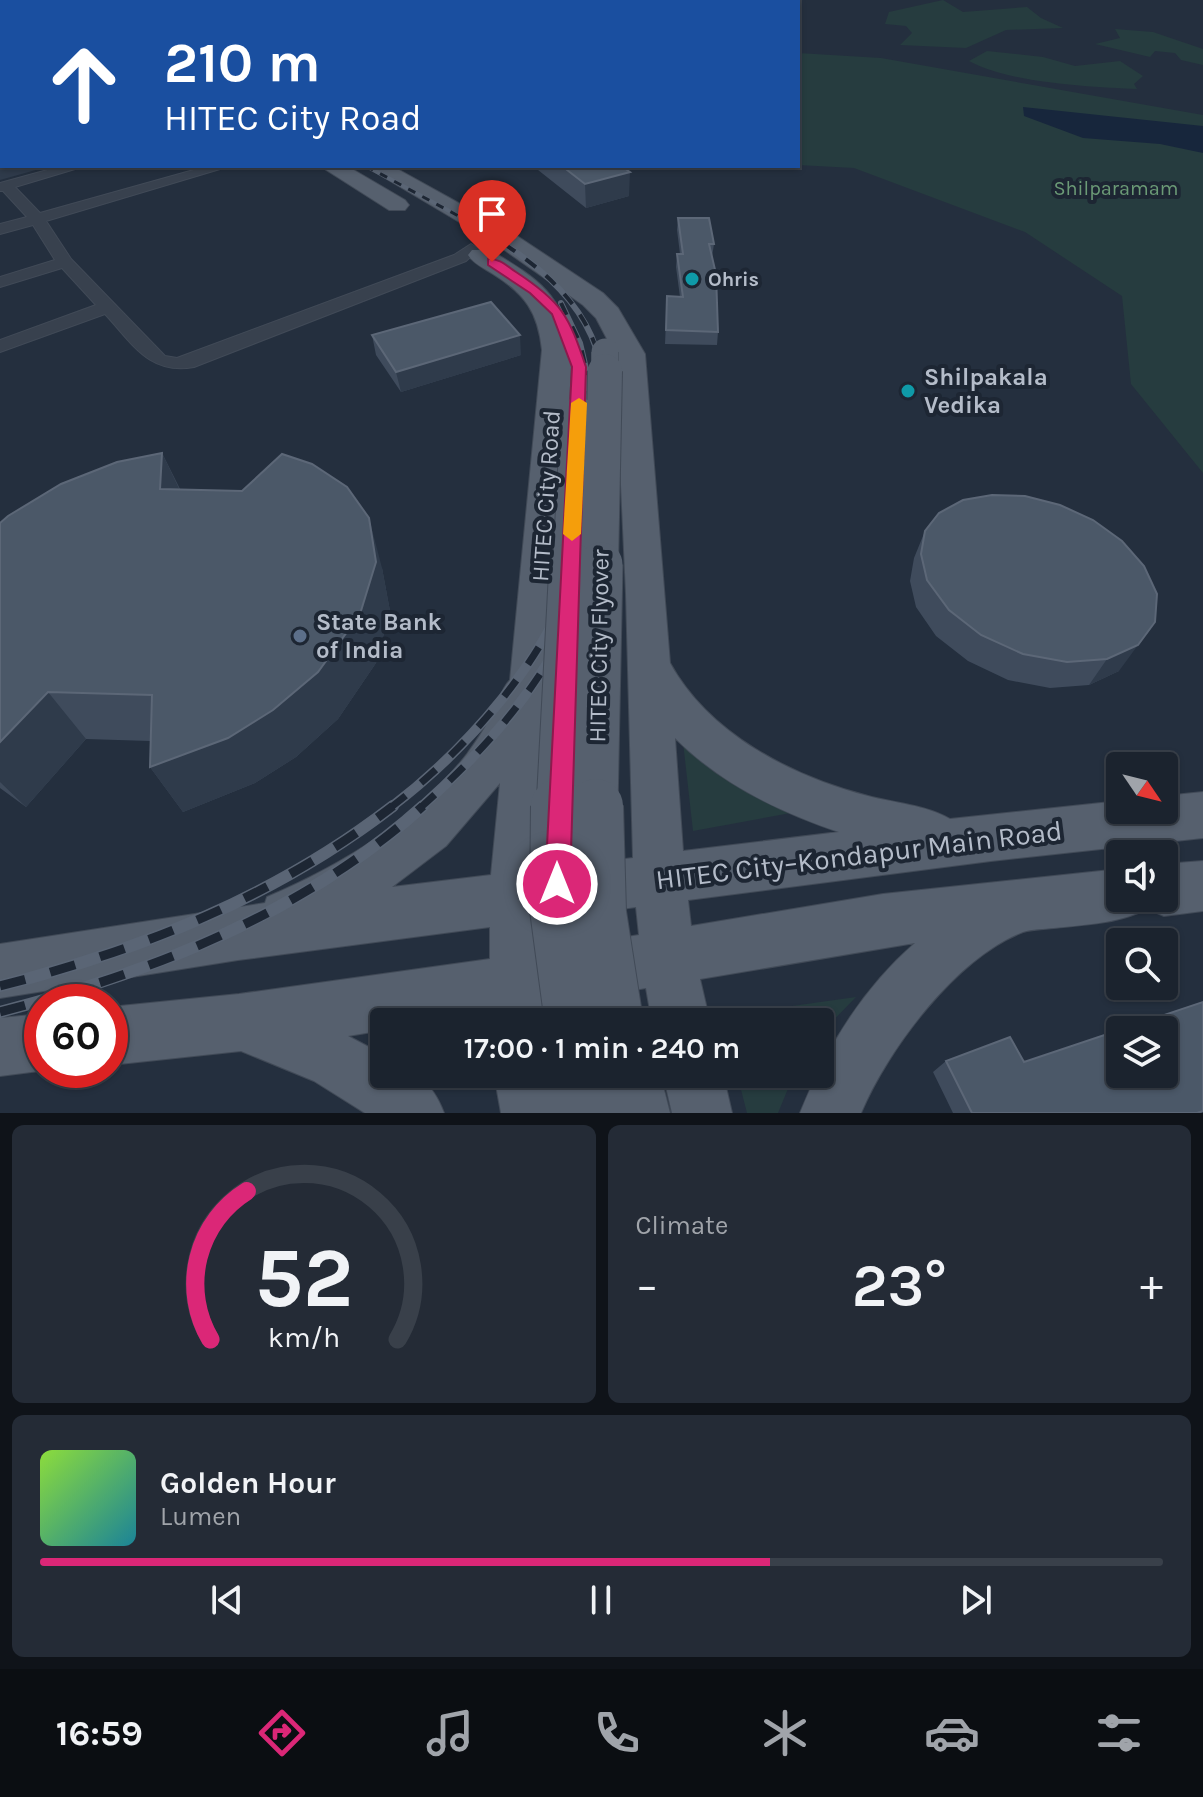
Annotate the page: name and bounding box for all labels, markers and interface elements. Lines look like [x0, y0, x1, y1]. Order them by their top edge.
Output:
text: 210 m [164, 30, 321, 95]
icon: ahead [32, 32, 136, 136]
text: HITEC City Road [164, 97, 422, 139]
park label: Shilparamam [1053, 177, 1179, 200]
pin [458, 180, 526, 262]
icon: arrive [470, 192, 514, 236]
place label: Ohris [708, 268, 759, 291]
marker: Ohris [683, 270, 701, 288]
place label: Shilpakala Vedika [924, 363, 1048, 419]
marker: Shilpakala Vedika [899, 382, 917, 400]
street label: HITEC City Road [526, 409, 566, 583]
street label: HITEC City Flyover [583, 549, 615, 743]
place label: State Bank of India [316, 608, 442, 664]
marker: State Bank of India [291, 627, 309, 645]
north arrow [1106, 752, 1178, 824]
map controls [1106, 752, 1178, 1088]
street label: HITEC City–Kondapur Main Road [654, 814, 1064, 896]
button: sound [1106, 840, 1178, 912]
position arrow [515, 842, 599, 926]
button: search [1106, 928, 1178, 1000]
speed limit sign: 60 [24, 984, 128, 1088]
button: layers [1106, 1016, 1178, 1088]
text: 17:00 · 1 min · 240 m [464, 1030, 740, 1066]
text: Climate [636, 1210, 728, 1241]
text: 52 [254, 1230, 353, 1327]
text: 23° [852, 1251, 947, 1321]
text: − [636, 1260, 659, 1311]
text: + [1140, 1260, 1163, 1311]
text: km/h [268, 1321, 340, 1354]
text: Golden Hour [160, 1465, 336, 1501]
text: Lumen [160, 1501, 241, 1532]
icon: previous [205, 1578, 249, 1622]
icon: pause [579, 1578, 623, 1622]
icon: next [954, 1578, 998, 1622]
icon: directions [254, 1705, 310, 1761]
icon: music [422, 1705, 478, 1761]
icon: phone [589, 1705, 645, 1761]
icon: climate [757, 1705, 813, 1761]
icon: car [924, 1705, 980, 1761]
icon: filters [1091, 1705, 1147, 1761]
text: 16:59 [56, 1712, 143, 1754]

